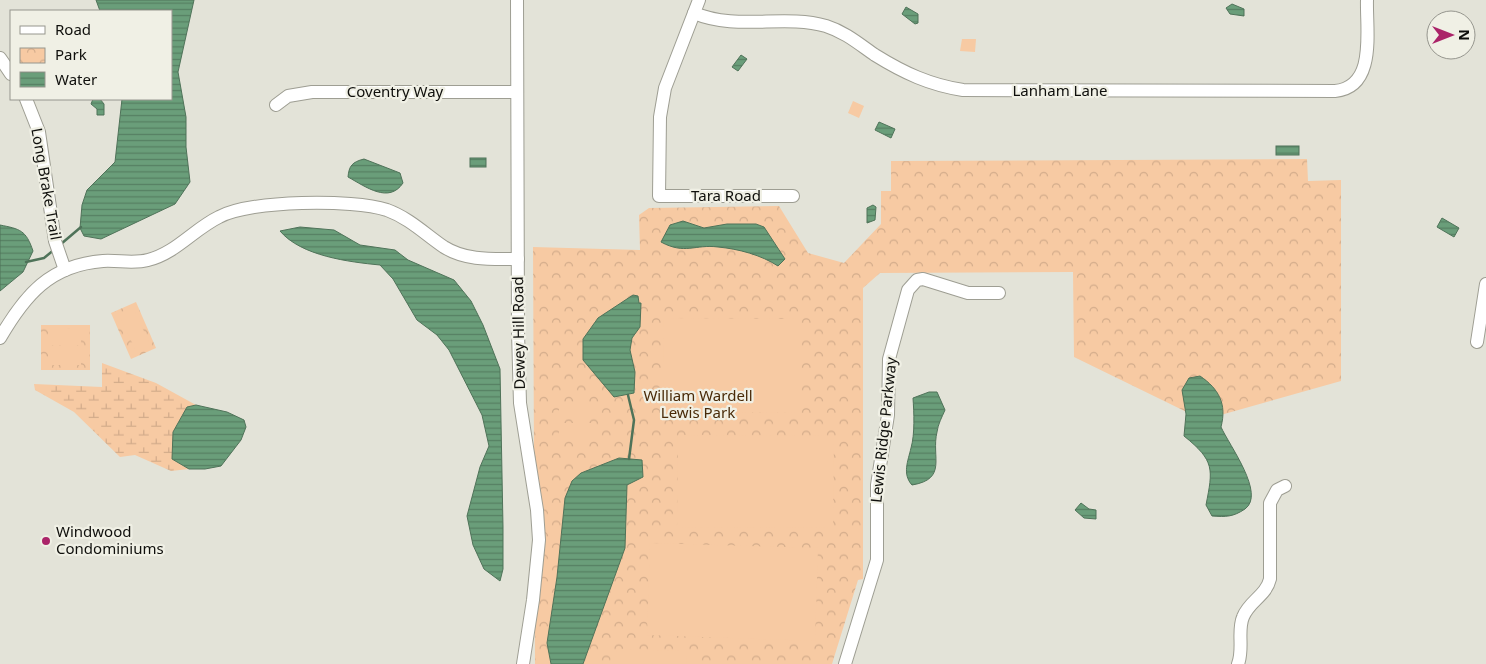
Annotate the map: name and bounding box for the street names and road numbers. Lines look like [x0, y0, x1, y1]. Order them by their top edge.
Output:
street label: Lanham Lane [1012, 80, 1108, 100]
street label: Coventry Way [347, 81, 444, 101]
street label: Long Brake Trail [27, 126, 67, 241]
street label: Tara Road [691, 185, 761, 205]
street label: Dewey Hill Road [507, 276, 529, 390]
street label: Lewis Ridge Parkway [865, 356, 901, 504]

